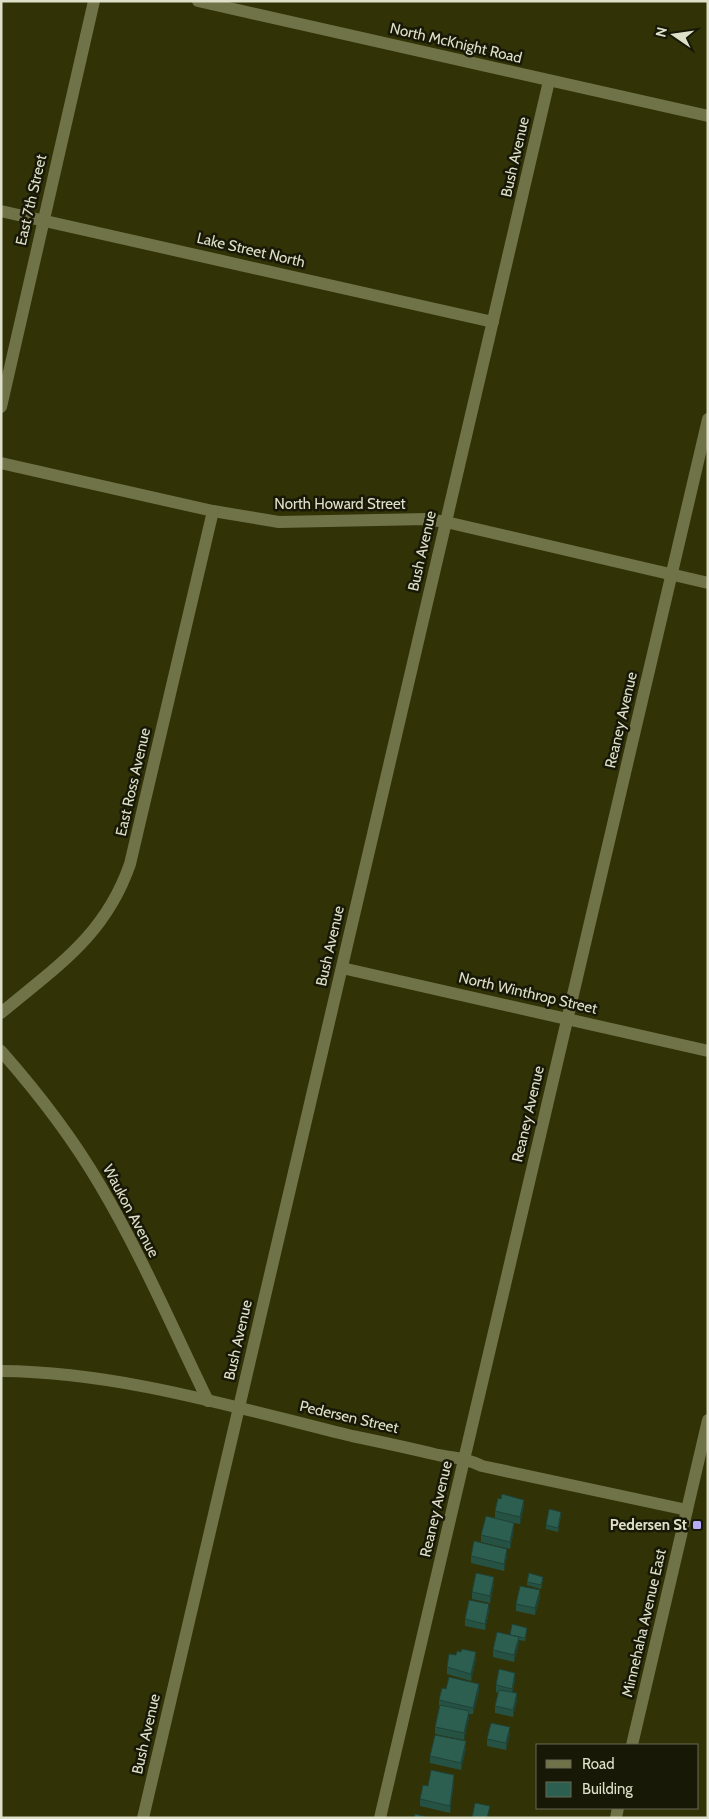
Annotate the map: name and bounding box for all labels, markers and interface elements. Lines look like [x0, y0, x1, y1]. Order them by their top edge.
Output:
north arrow [649, 10, 699, 60]
street label: North McKnight Road [388, 19, 524, 67]
text: N [651, 25, 671, 39]
street label: Bush Avenue [497, 115, 533, 199]
street label: East 7th Street [12, 153, 50, 247]
street label: Lake Street North [195, 229, 307, 271]
street label: North Howard Street [274, 495, 406, 513]
street label: Bush Avenue [404, 509, 440, 593]
street label: Reaney Avenue [601, 670, 641, 770]
street label: East Ross Avenue [112, 726, 154, 838]
street label: Bush Avenue [312, 904, 348, 988]
street label: North Winthrop Street [457, 968, 599, 1018]
street label: Reaney Avenue [508, 1064, 548, 1164]
street label: Waukon Avenue [99, 1161, 163, 1261]
street label: Bush Avenue [220, 1298, 256, 1382]
street label: Pedersen Street [298, 1397, 400, 1437]
street label: Reaney Avenue [416, 1459, 456, 1559]
place label: Pedersen St [610, 1516, 687, 1534]
marker: Pedersen St [691, 1519, 703, 1531]
street label: Minnehaha Avenue East [618, 1547, 670, 1699]
street label: Bush Avenue [128, 1692, 164, 1776]
legend [536, 1744, 699, 1809]
text: Road [582, 1755, 615, 1773]
text: Building [582, 1780, 633, 1798]

